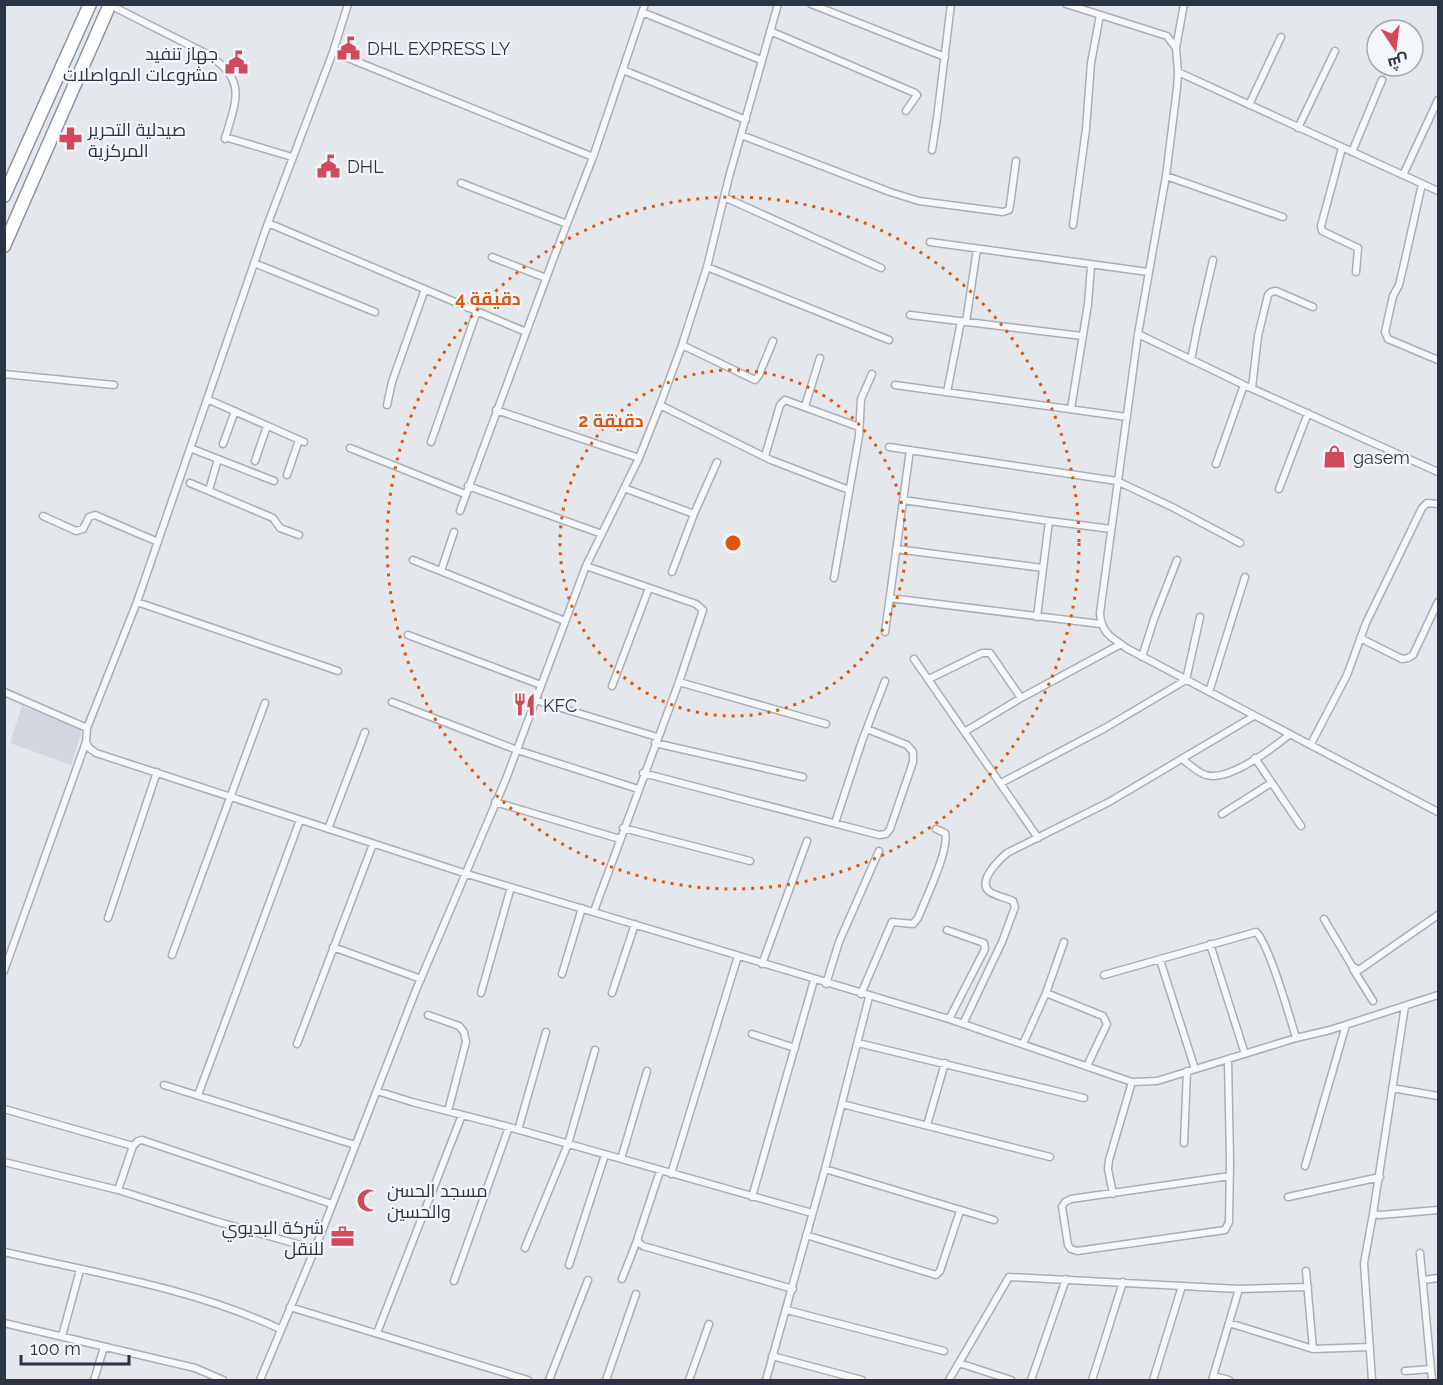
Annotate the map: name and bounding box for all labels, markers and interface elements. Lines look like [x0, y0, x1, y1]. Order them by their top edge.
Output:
north arrow [1365, 18, 1425, 78]
public building icon: DHL EXPRESS LY [336, 35, 362, 61]
place label: DHL EXPRESS LY [367, 38, 511, 59]
place label: جهاز تنفيد مشروعات المواصلات [63, 43, 218, 86]
public building icon: جهاز تنفيد مشروعات المواصلات [223, 50, 249, 76]
text: ش [1386, 51, 1410, 74]
place label: صيدلية التحرير المركزية [87, 119, 186, 162]
pharmacy icon: صيدلية التحرير المركزية [57, 126, 83, 152]
public building icon: DHL [316, 153, 342, 179]
place label: DHL [347, 156, 384, 177]
text: 4 دقيقة [455, 288, 521, 309]
text: 2 دقيقة [578, 410, 644, 431]
shop icon: gasem [1322, 444, 1348, 470]
place label: gasem [1353, 447, 1410, 468]
centre of rings [723, 533, 743, 553]
restaurant icon: KFC [512, 692, 538, 718]
place label: KFC [543, 695, 577, 716]
place label: مسجد الحسن والحسين [387, 1180, 488, 1223]
mosque icon: مسجد الحسن والحسين [356, 1187, 382, 1213]
place label: شركة البديوي للنقل [222, 1217, 324, 1260]
office icon: شركة البديوي للنقل [329, 1224, 355, 1250]
scale bar [21, 1328, 129, 1366]
text: 100 m [30, 1338, 81, 1359]

